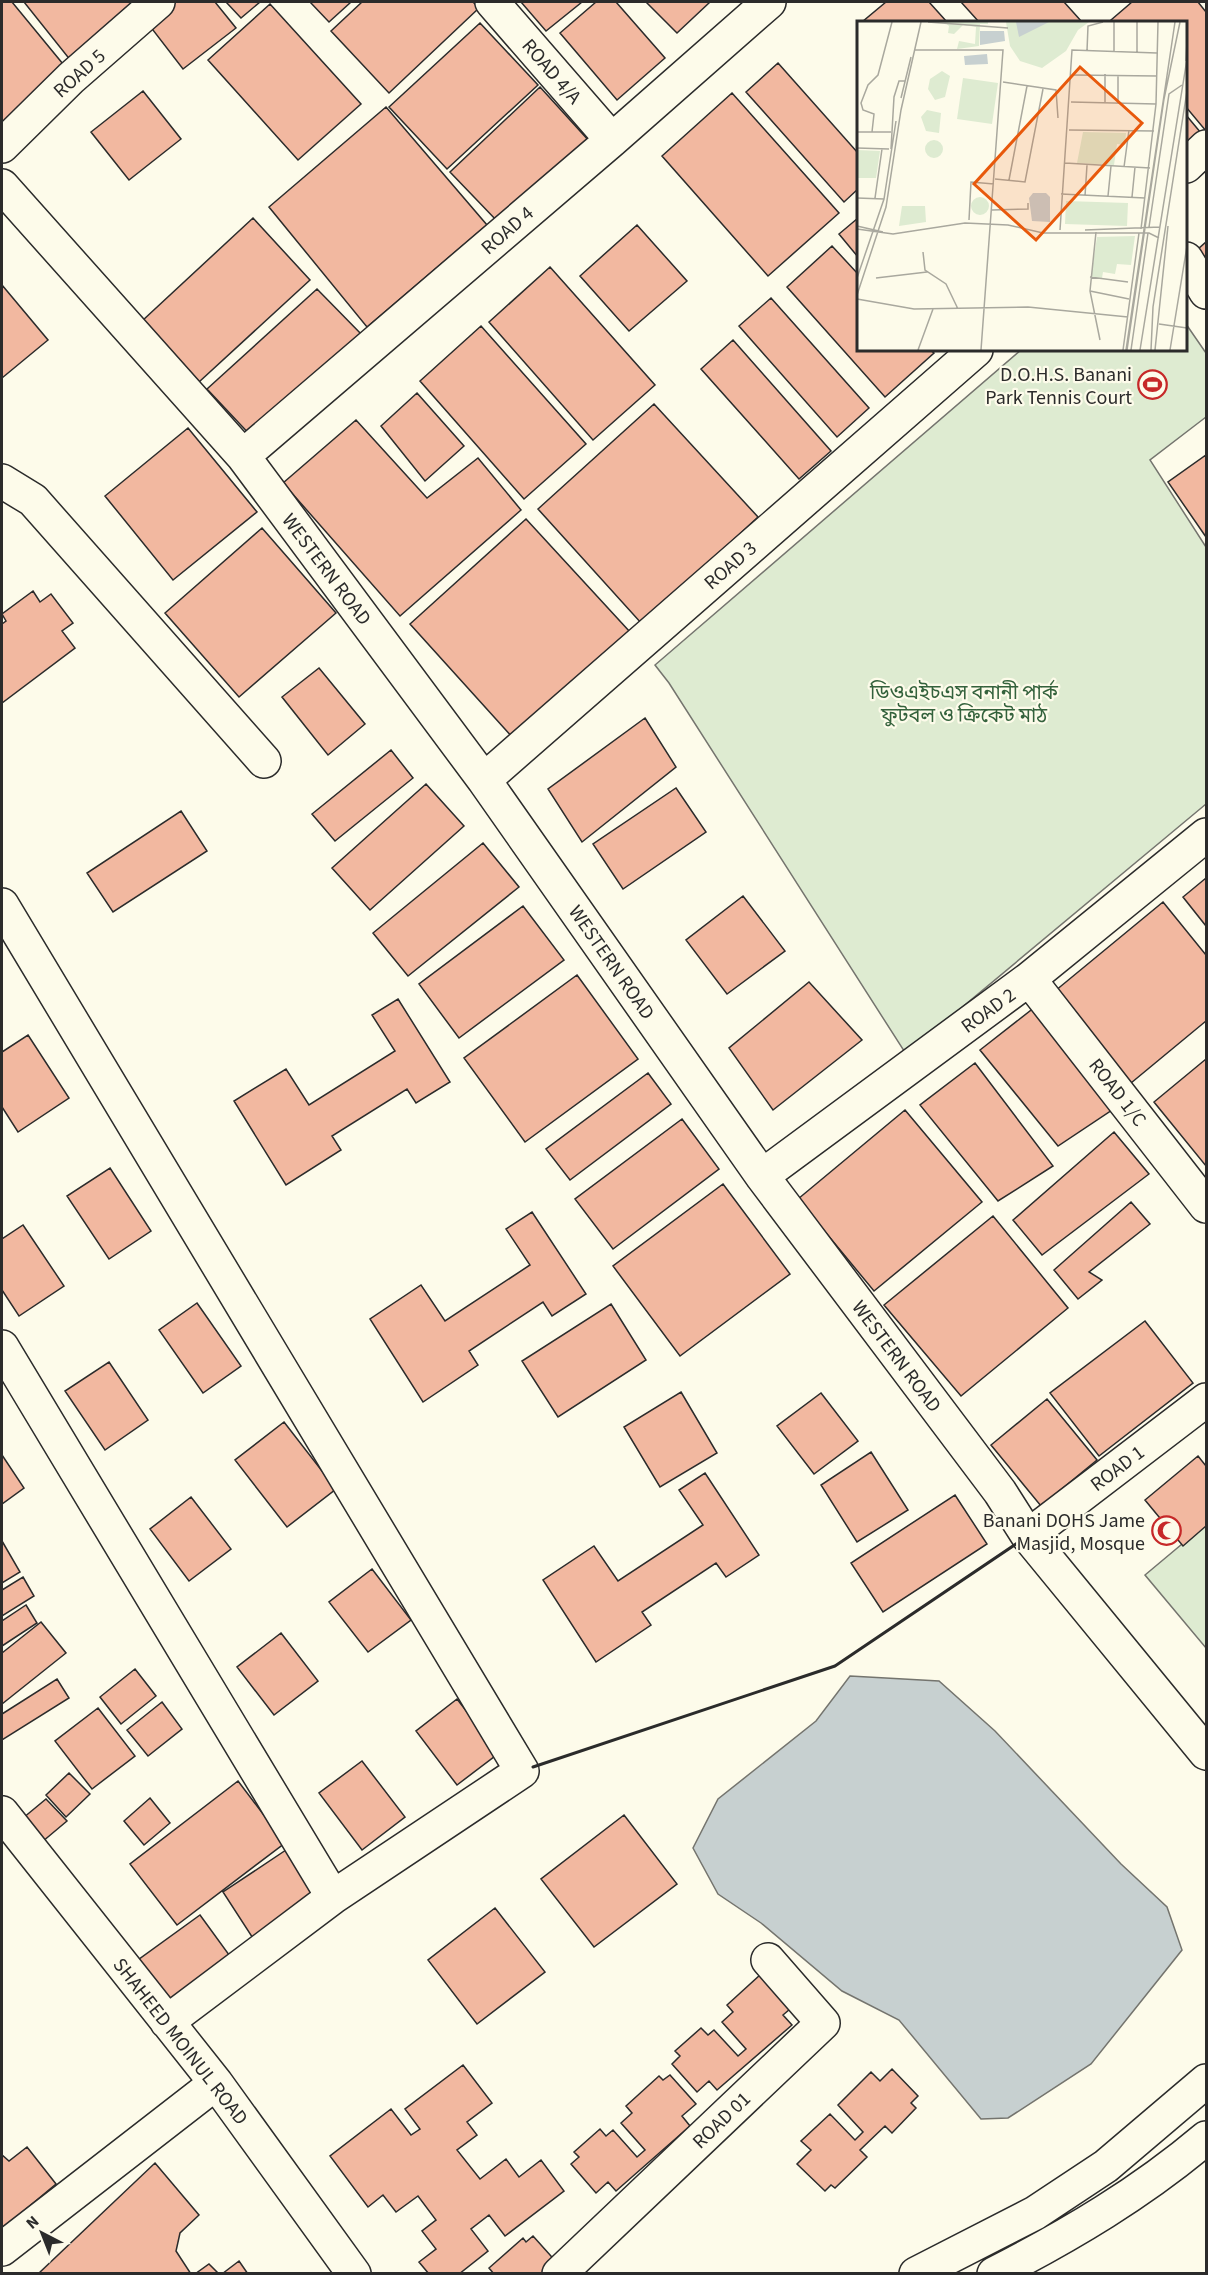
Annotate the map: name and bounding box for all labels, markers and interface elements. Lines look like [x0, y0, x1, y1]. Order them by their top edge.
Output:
inset map [857, 21, 1187, 351]
street label: ROAD 4/A [515, 33, 588, 111]
street label: ROAD 5 [47, 43, 112, 105]
street label: ROAD 4 [475, 200, 540, 262]
place label: D.O.H.S. Banani Park Tennis Court [985, 361, 1132, 412]
sports icon: D.O.H.S. Banani Park Tennis Court [1137, 369, 1169, 401]
street label: WESTERN ROAD [275, 508, 378, 631]
street label: ROAD 3 [698, 535, 763, 597]
park label: ডিওএইচএস বনানী পার্ক ফুটবল ও ক্রিকেট মাঠ [869, 679, 1059, 730]
street label: WESTERN ROAD [561, 900, 661, 1025]
street label: ROAD 2 [955, 981, 1022, 1040]
street label: ROAD 1/C [1082, 1053, 1153, 1133]
street label: WESTERN ROAD [845, 1295, 948, 1418]
street label: ROAD 1 [1085, 1439, 1151, 1499]
place label: Banani DOHS Jame Masjid, Mosque [983, 1507, 1145, 1558]
mosque icon: Banani DOHS Jame Masjid, Mosque [1150, 1515, 1182, 1547]
street label: SHAHEED MOINUL ROAD [106, 1952, 254, 2131]
street label: ROAD 01 [686, 2086, 757, 2156]
north arrow [12, 2203, 72, 2263]
text: N [21, 2211, 44, 2234]

